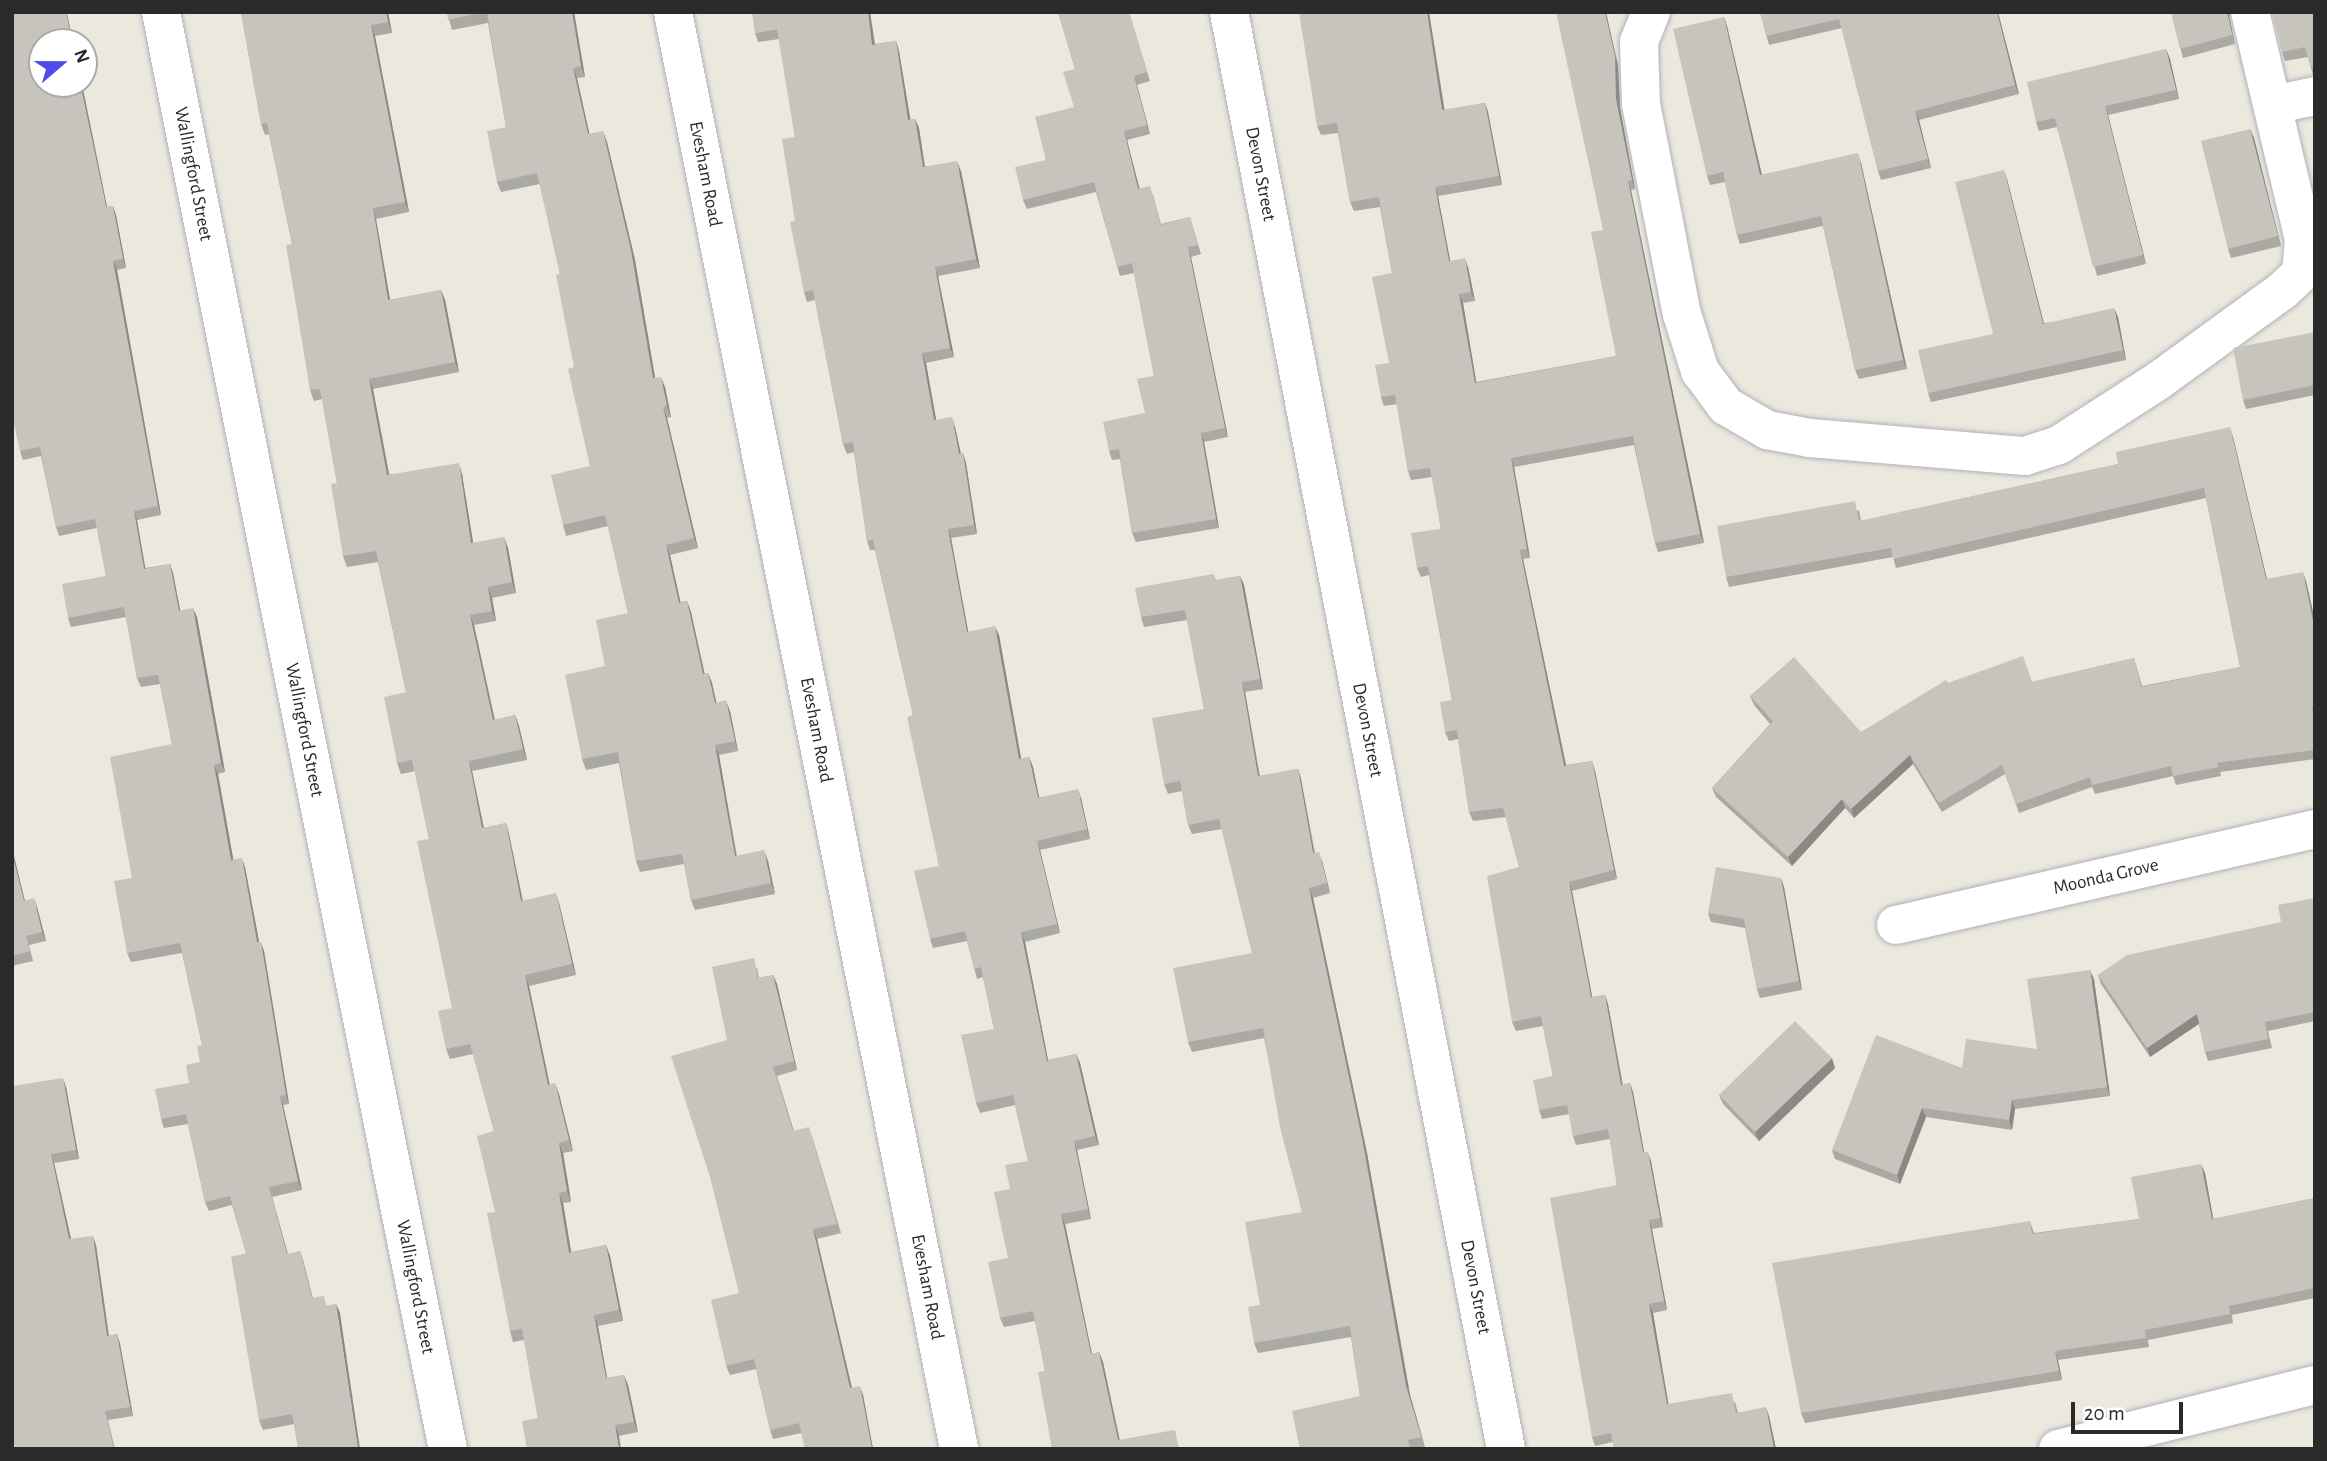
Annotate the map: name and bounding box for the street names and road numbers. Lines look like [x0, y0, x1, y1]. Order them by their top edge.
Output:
street label: Wallingford Street [169, 105, 217, 243]
street label: Evesham Road [684, 119, 726, 229]
street label: Devon Street [1240, 125, 1280, 223]
street label: Wallingford Street [280, 661, 328, 799]
street label: Evesham Road [795, 675, 837, 785]
street label: Devon Street [1347, 681, 1387, 779]
street label: Moonda Grove [2051, 854, 2161, 900]
street label: Wallingford Street [391, 1218, 439, 1356]
street label: Evesham Road [906, 1232, 948, 1342]
street label: Devon Street [1455, 1238, 1495, 1336]

